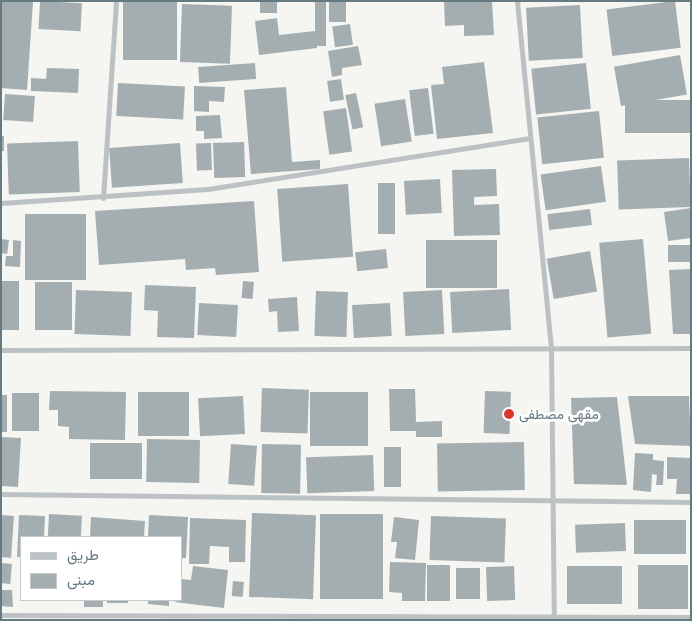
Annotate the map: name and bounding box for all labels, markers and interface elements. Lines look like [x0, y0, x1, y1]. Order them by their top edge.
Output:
place label: مقهى مصطفى [519, 406, 599, 422]
marker: مقهى مصطفى [503, 408, 515, 420]
legend [20, 536, 182, 601]
text: طريق [67, 544, 99, 564]
text: مبنى [67, 569, 95, 589]

